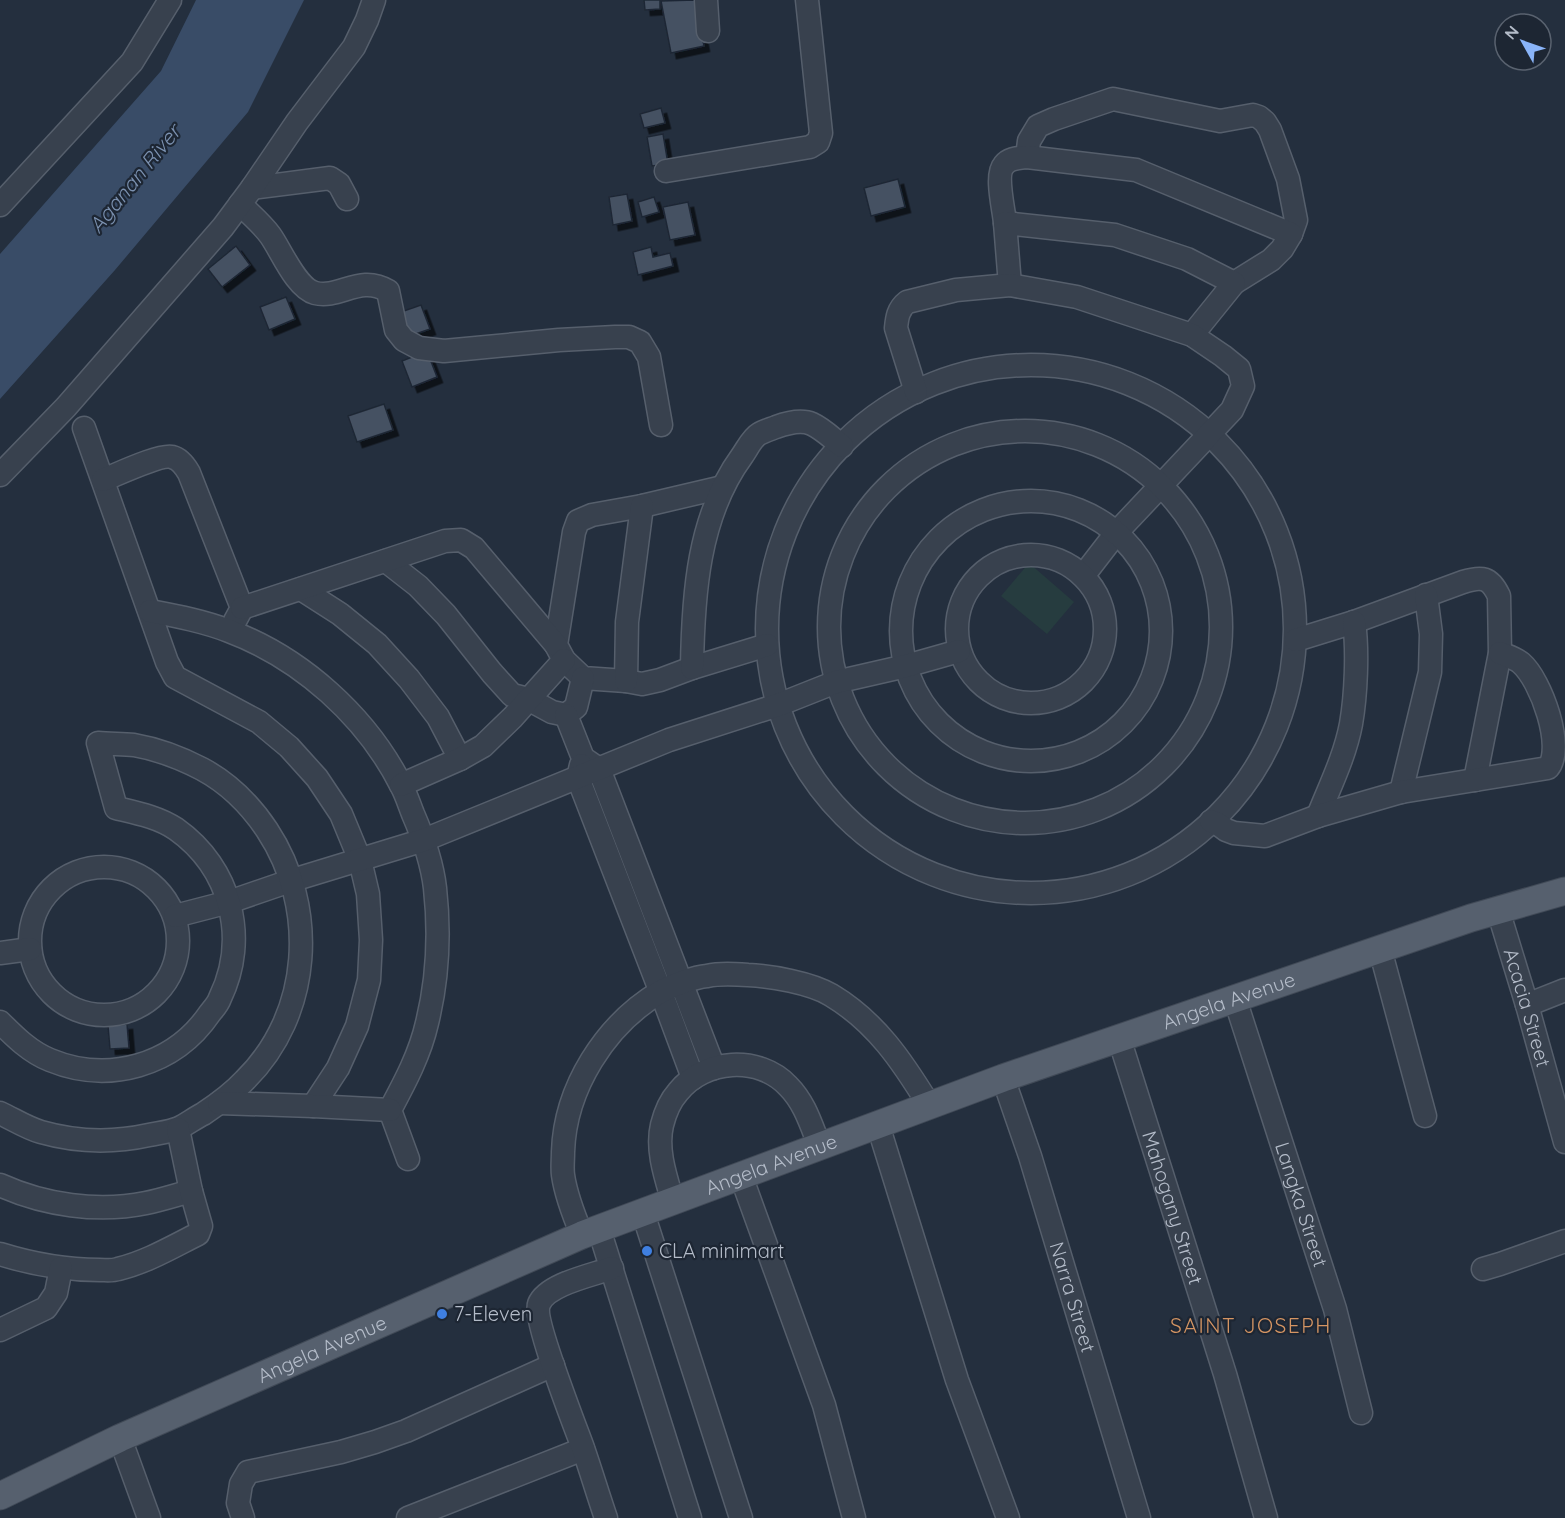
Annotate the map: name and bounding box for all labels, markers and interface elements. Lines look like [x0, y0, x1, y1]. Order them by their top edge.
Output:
north arrow [1493, 12, 1553, 72]
text: N [1500, 21, 1523, 43]
water label: Aganan River [83, 117, 188, 238]
street label: Acacia Street [1498, 945, 1557, 1070]
street label: Angela Avenue [1159, 966, 1298, 1035]
street label: Angela Avenue [702, 1128, 840, 1200]
street label: Mahogany Street [1137, 1128, 1209, 1288]
street label: Langka Street [1270, 1139, 1334, 1270]
place label: CLA minimart [659, 1238, 785, 1263]
street label: Narra Street [1045, 1239, 1101, 1356]
marker: CLA minimart [640, 1244, 654, 1258]
place label: 7-Eleven [454, 1301, 532, 1326]
marker: 7-Eleven [435, 1307, 449, 1321]
street label: Angela Avenue [253, 1309, 390, 1388]
district label: SAINT JOSEPH [1170, 1312, 1332, 1338]

